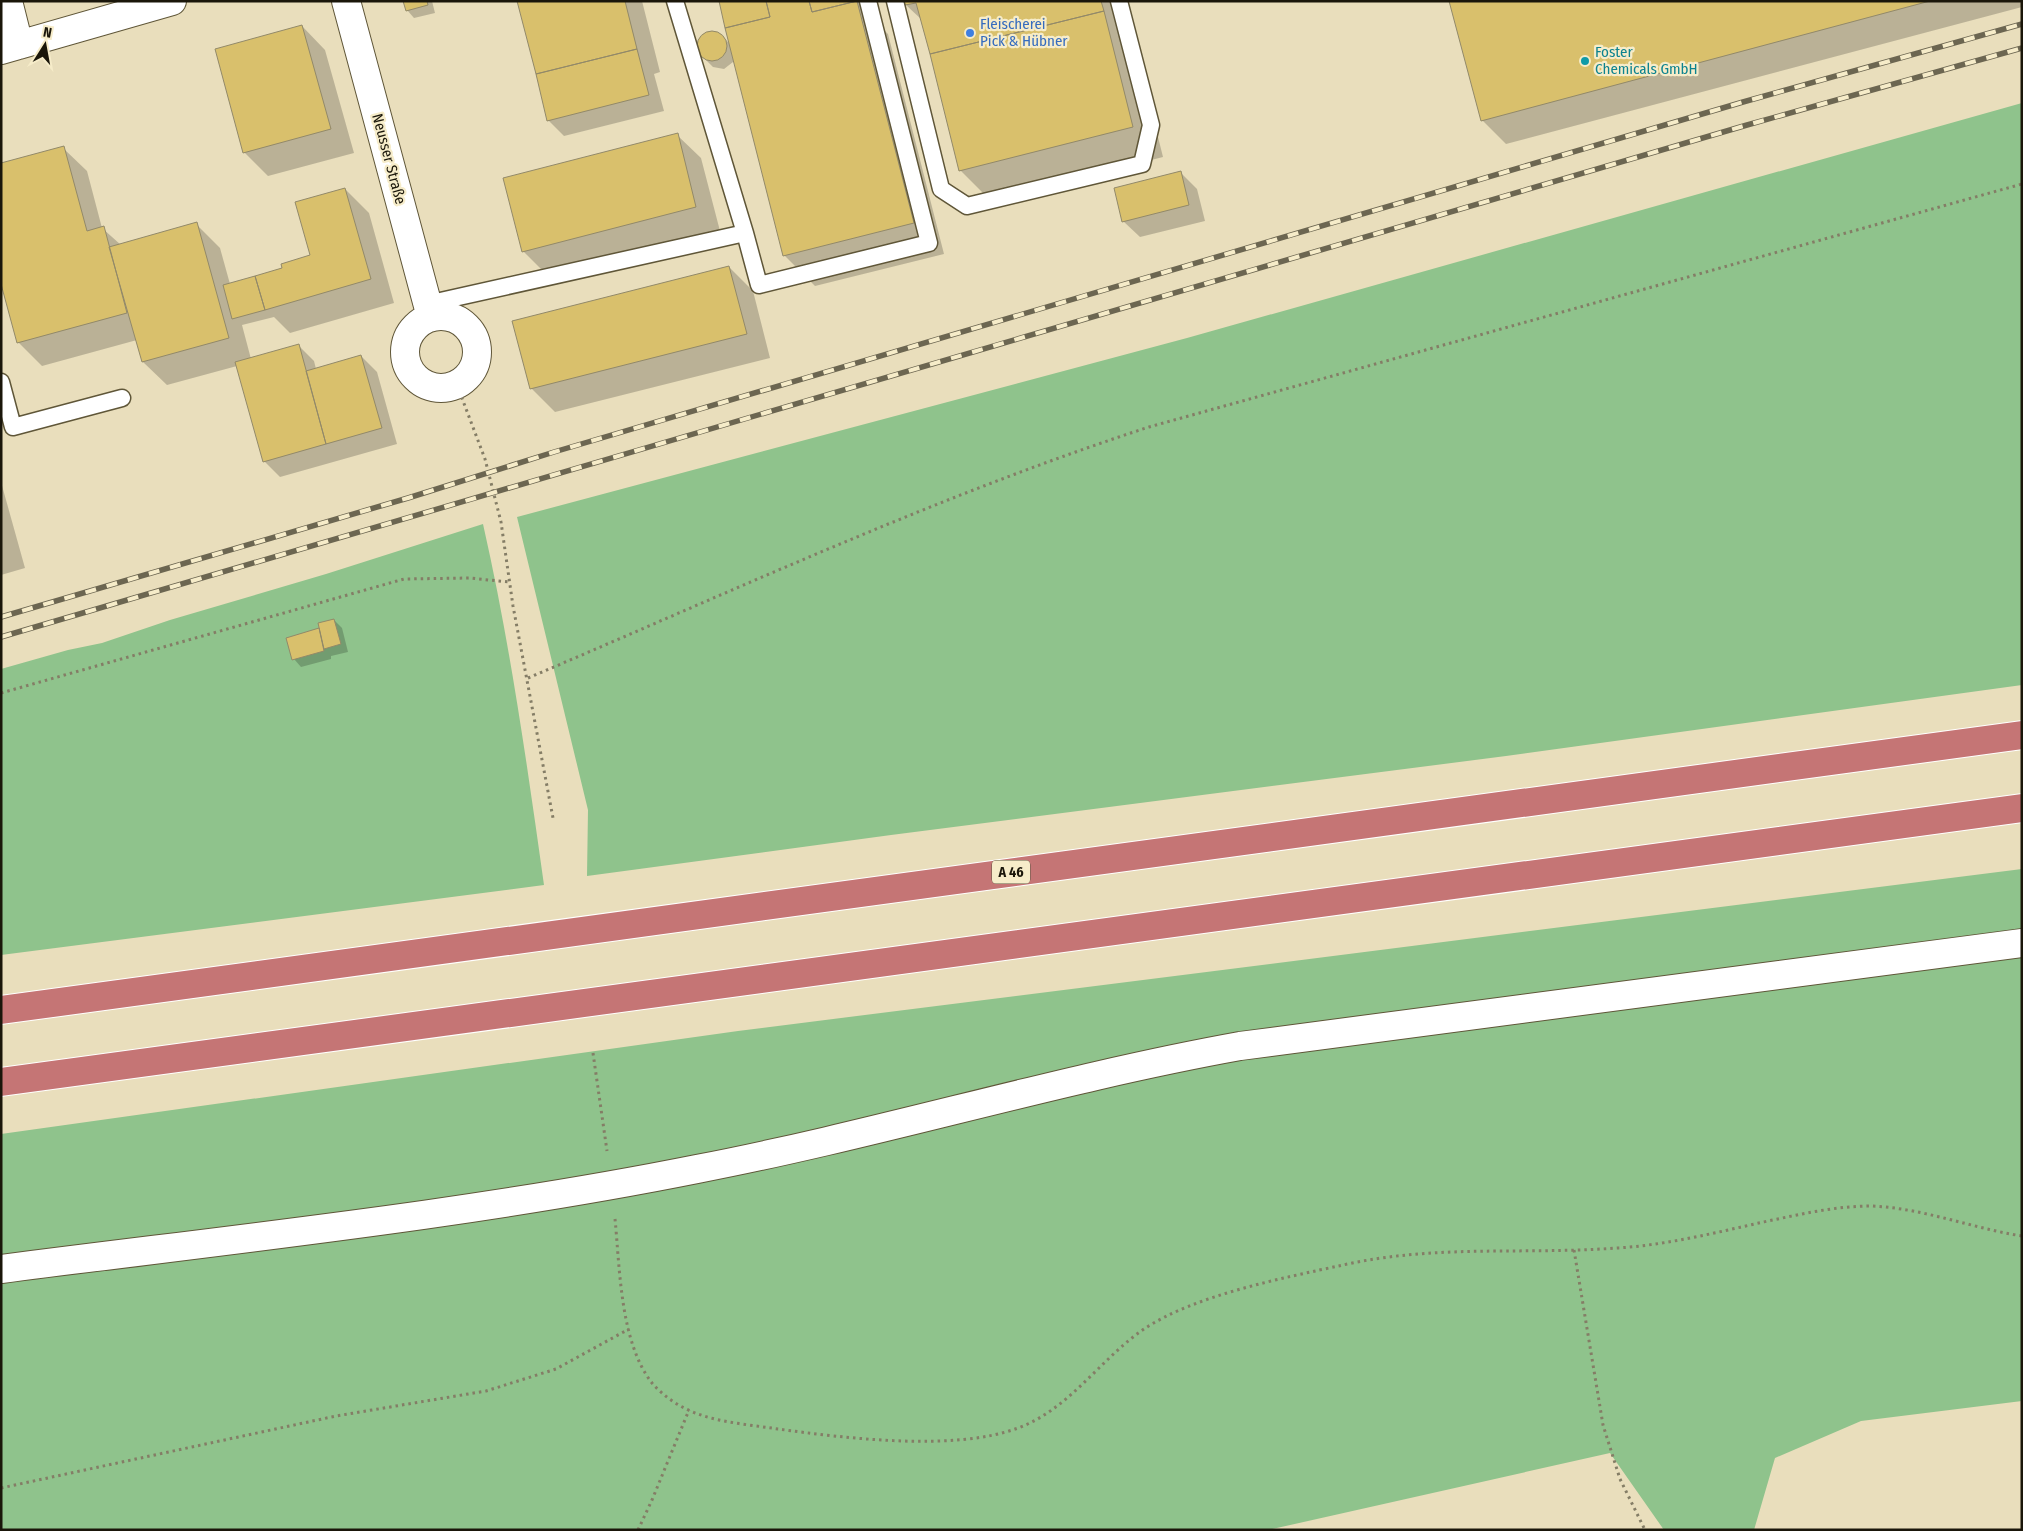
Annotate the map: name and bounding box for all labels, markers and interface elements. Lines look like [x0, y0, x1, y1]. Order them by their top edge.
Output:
place label: Fleischerei Pick & Hübner [980, 15, 1068, 50]
north arrow [20, 20, 70, 70]
text: N [42, 24, 53, 42]
marker: Fleischerei Pick & Hübner [964, 27, 976, 39]
place label: Foster Chemicals GmbH [1595, 43, 1698, 78]
marker: Foster Chemicals GmbH [1579, 55, 1591, 67]
street label: Neusser Straße [368, 112, 410, 206]
road number: A 46 [992, 860, 1030, 884]

